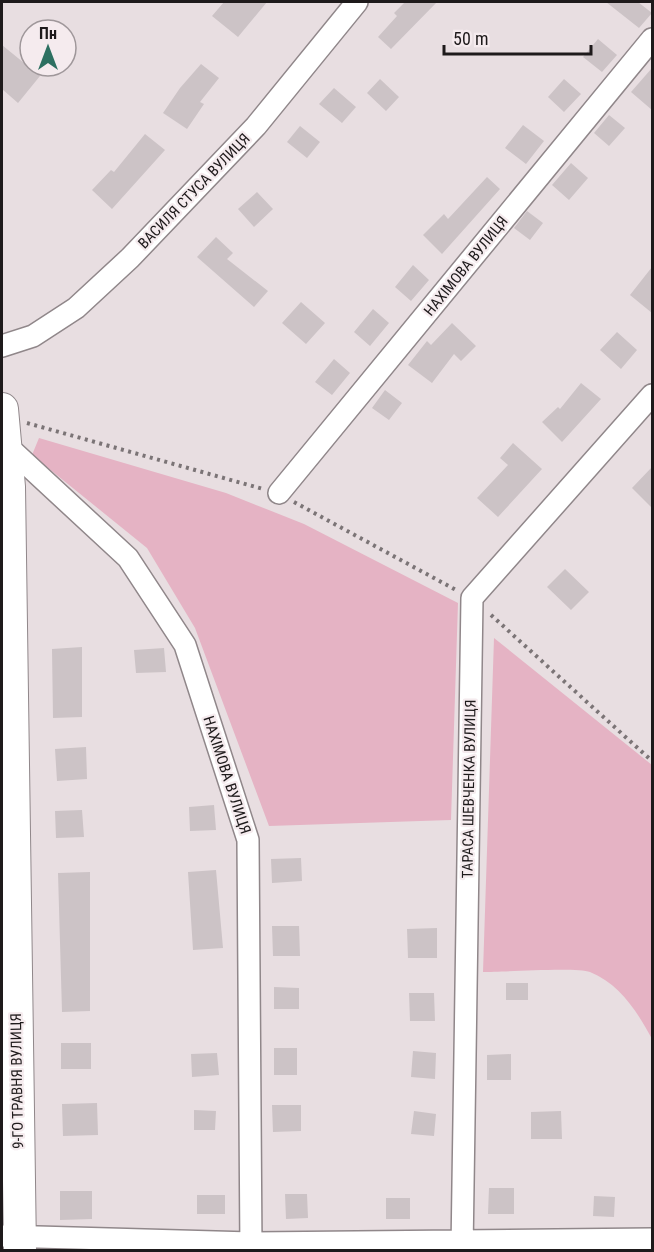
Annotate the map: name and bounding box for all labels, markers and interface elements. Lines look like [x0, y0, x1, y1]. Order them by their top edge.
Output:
north arrow [18, 18, 78, 78]
scale bar [444, 18, 591, 56]
text: Пн [39, 24, 57, 43]
text: 50 m [453, 28, 488, 49]
street label: ВАСИЛЯ СТУСА ВУЛИЦЯ [134, 130, 254, 252]
street label: НАХІМОВА ВУЛИЦЯ [420, 212, 512, 320]
street label: ТАРАСА ШЕВЧЕНКА ВУЛИЦЯ [458, 699, 480, 879]
street label: НАХІМОВА ВУЛИЦЯ [199, 714, 255, 836]
street label: 9-ГО ТРАВНЯ ВУЛИЦЯ [7, 1013, 27, 1149]

